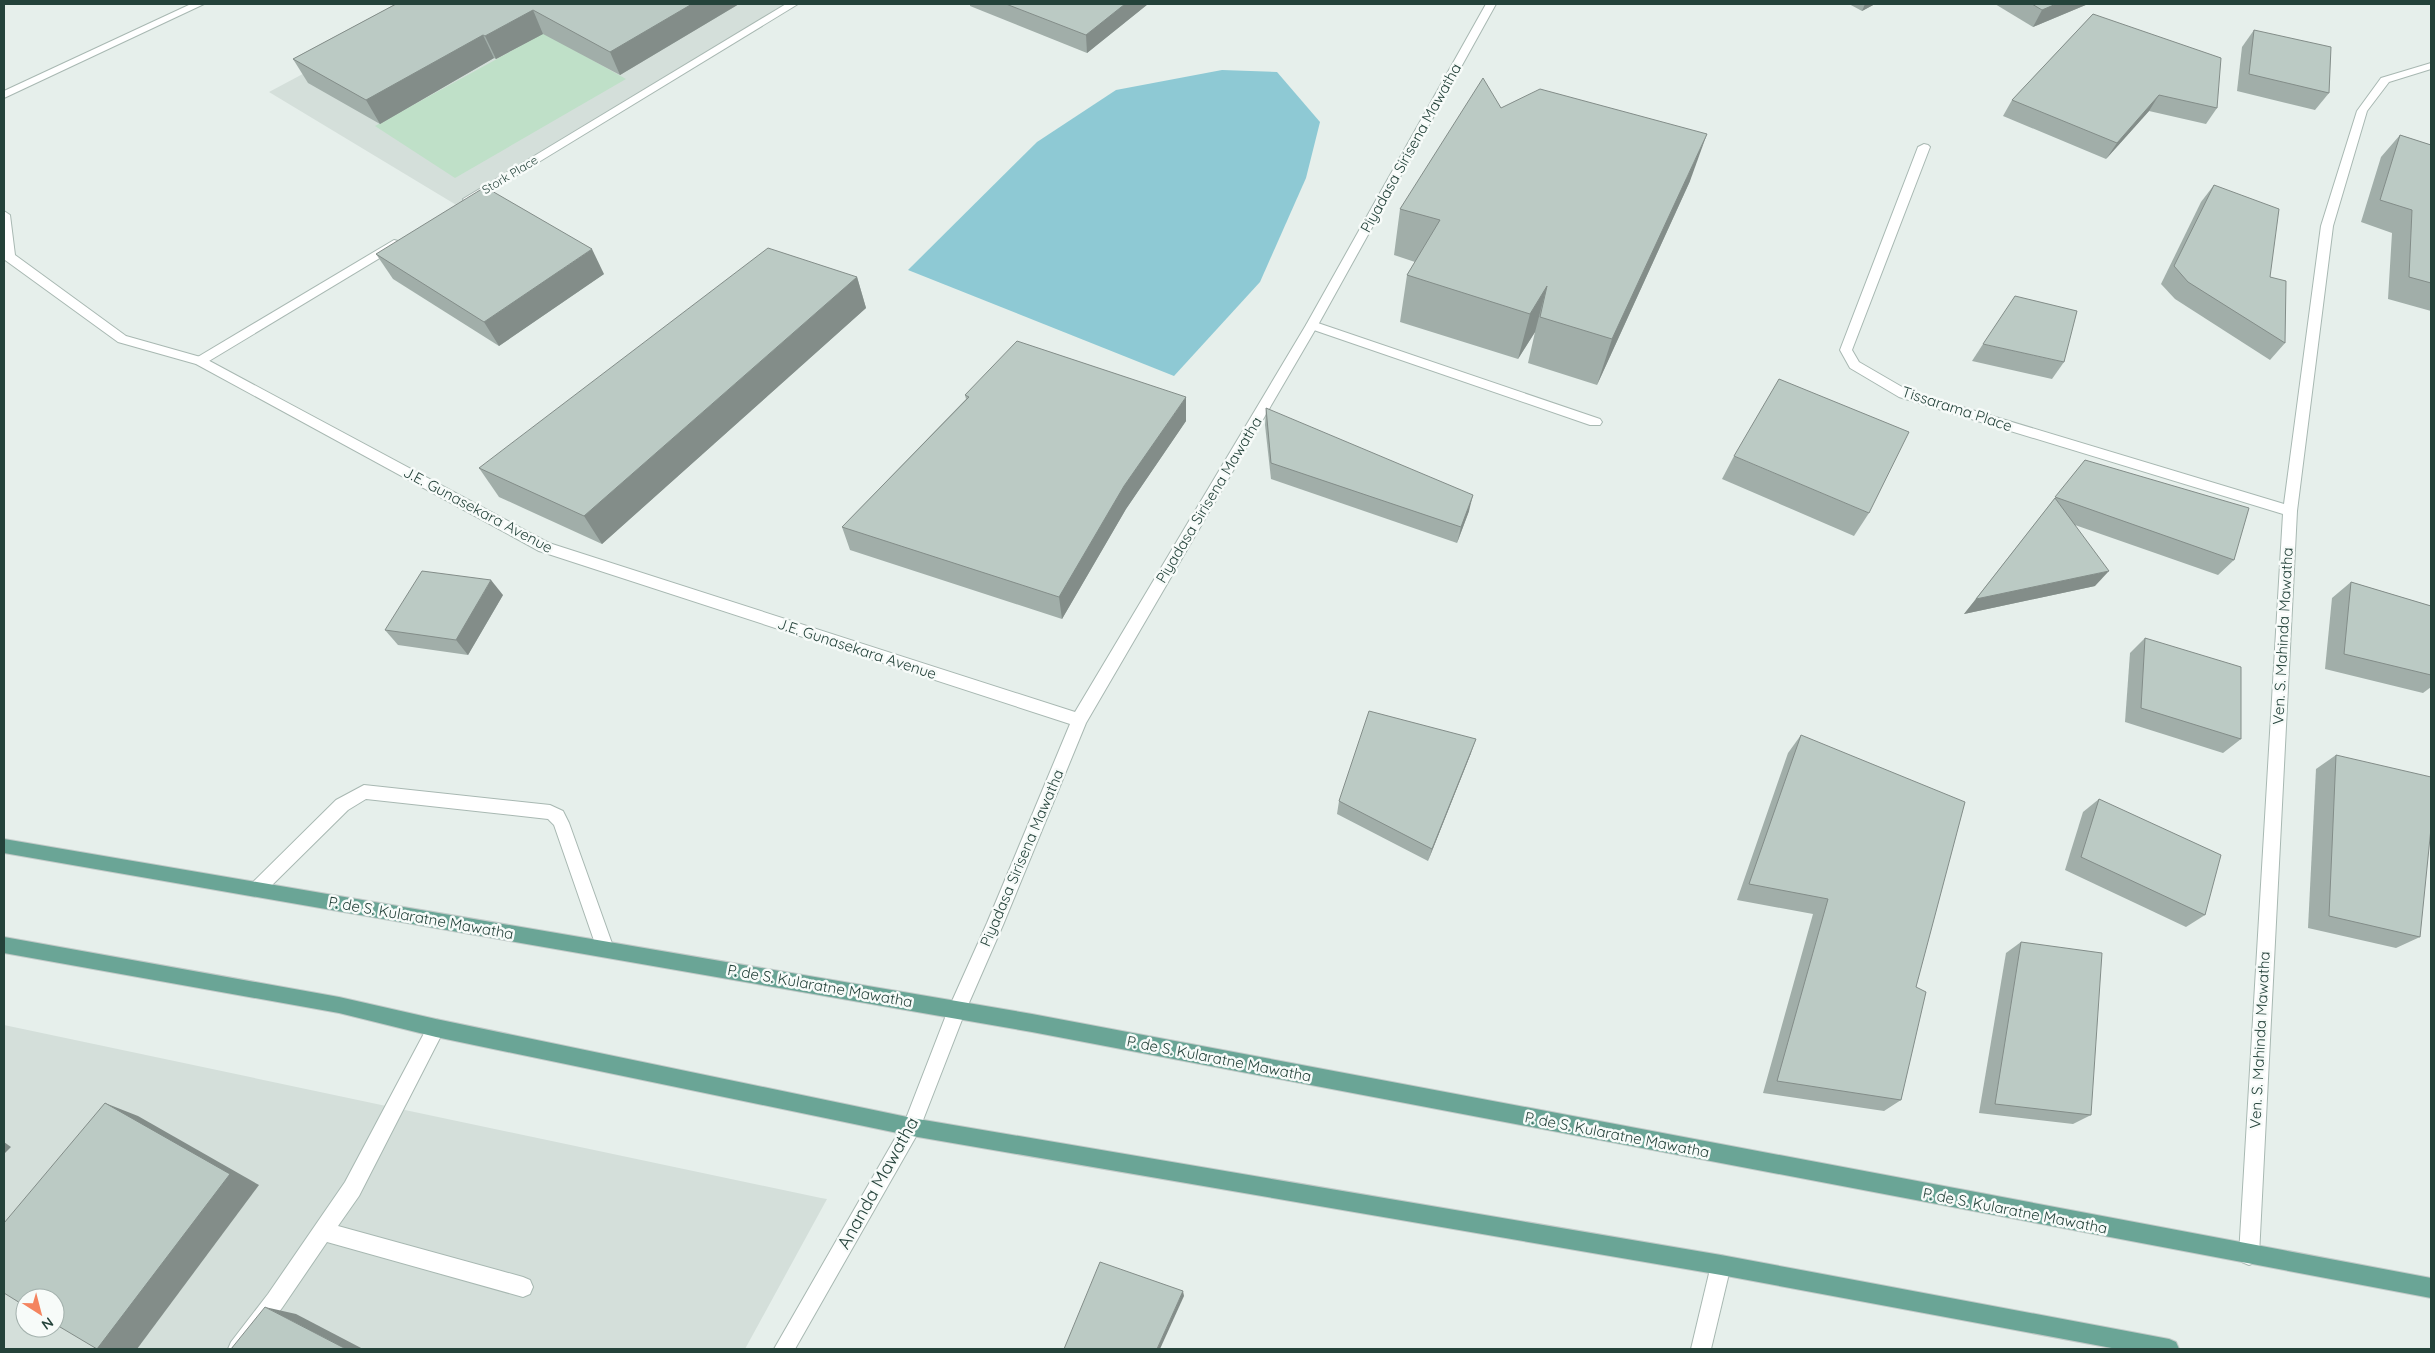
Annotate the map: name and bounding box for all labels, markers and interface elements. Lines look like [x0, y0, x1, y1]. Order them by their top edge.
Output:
street label: Piyadasa Sirisena Mawatha [1356, 60, 1465, 236]
street label: Stork Place [479, 152, 541, 197]
street label: Tissarama Place [1900, 382, 2015, 435]
street label: Piyadasa Sirisena Mawatha [1151, 413, 1266, 586]
street label: J.E. Gunasekara Avenue [400, 462, 556, 557]
street label: Ven. S. Mahinda Mawatha [2268, 547, 2297, 725]
street label: J.E. Gunasekara Avenue [775, 614, 939, 683]
street label: Piyadasa Sirisena Mawatha [976, 766, 1068, 949]
street label: P. de S. Kularatne Mawatha [327, 892, 515, 943]
street label: Ven. S. Mahinda Mawatha [2245, 951, 2274, 1129]
street label: P. de S. Kularatne Mawatha [726, 960, 914, 1011]
street label: P. de S. Kularatne Mawatha [1125, 1031, 1313, 1086]
street label: P. de S. Kularatne Mawatha [1523, 1107, 1711, 1162]
street label: Ananda Mawatha [832, 1113, 923, 1253]
street label: P. de S. Kularatne Mawatha [1921, 1183, 2109, 1238]
north arrow [15, 1288, 65, 1338]
text: N [38, 1313, 57, 1334]

